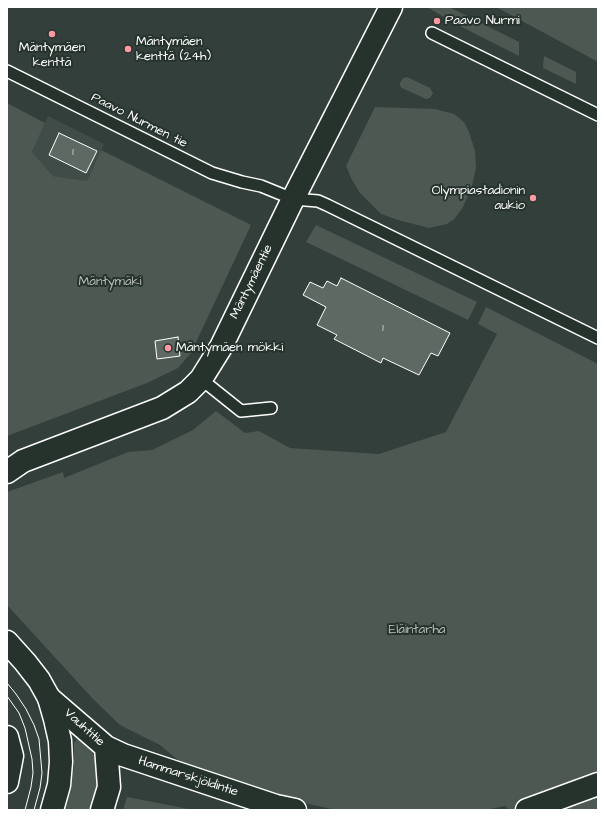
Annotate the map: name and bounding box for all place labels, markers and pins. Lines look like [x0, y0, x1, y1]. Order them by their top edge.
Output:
place label: Paavo Nurmi [445, 13, 520, 29]
marker: Paavo Nurmi [432, 16, 442, 26]
marker: Mäntymäen kenttä [47, 29, 57, 39]
place label: Mäntymäen kenttä (24h) [136, 34, 211, 65]
place label: Mäntymäen kenttä [19, 40, 85, 71]
marker: Mäntymäen kenttä (24h) [123, 44, 133, 54]
place label: Olympiastadionin aukio [432, 183, 525, 214]
marker: Olympiastadionin aukio [528, 193, 538, 203]
place label: Mäntymäen mökki [176, 340, 283, 356]
marker: Mäntymäen mökki [163, 343, 173, 353]

